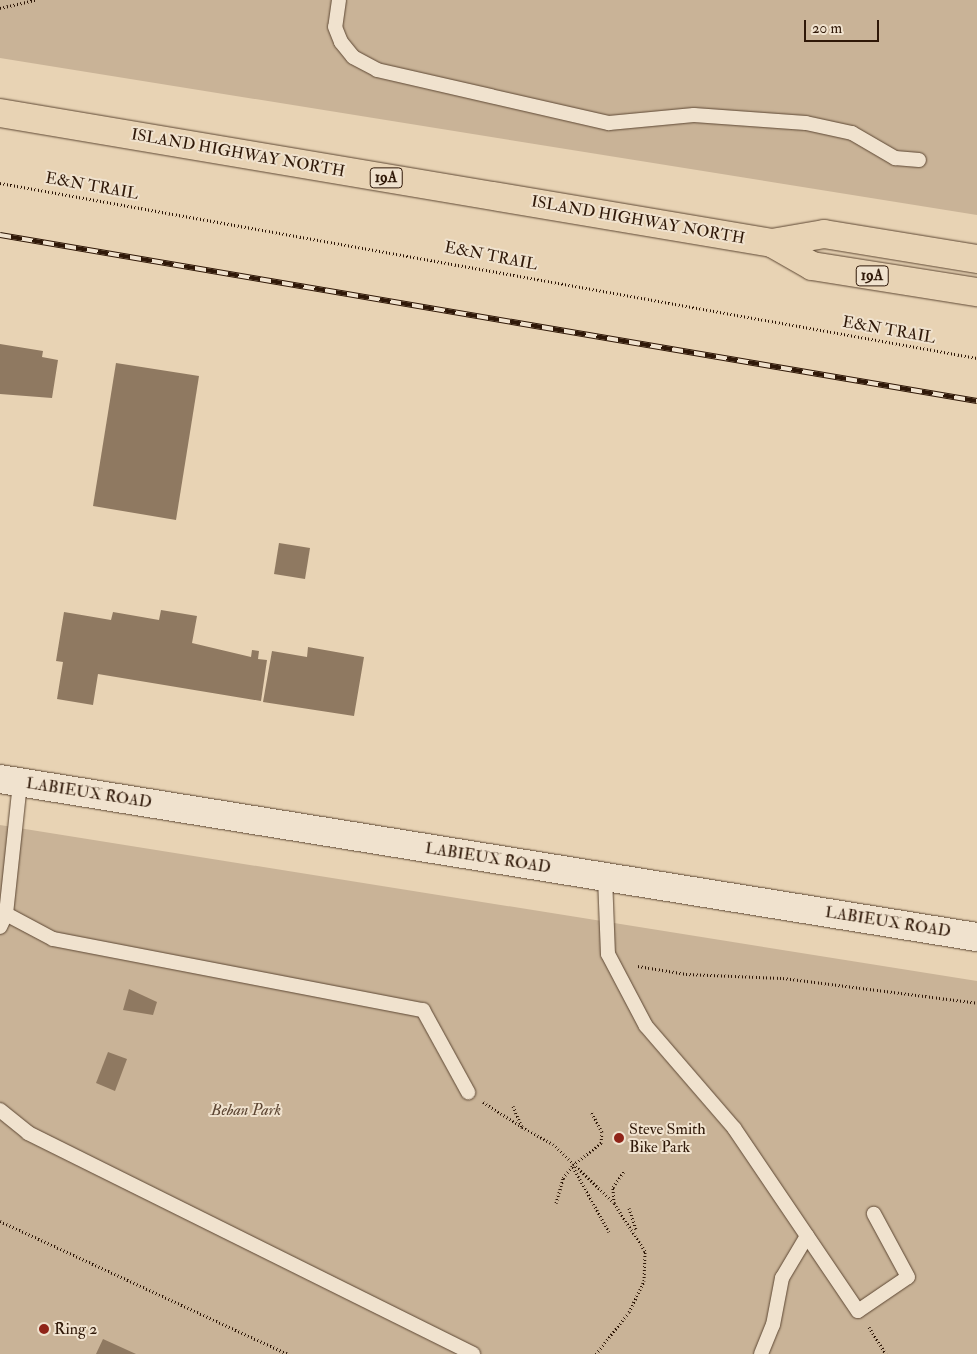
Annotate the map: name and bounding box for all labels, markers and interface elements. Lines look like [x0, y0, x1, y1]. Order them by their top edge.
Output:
scale bar [807, 10, 882, 42]
text: 20 m [812, 19, 842, 38]
street label: ISLAND HIGHWAY NORTH [130, 125, 346, 181]
road number: 19A [368, 166, 404, 190]
street label: E&N TRAIL [44, 168, 140, 204]
street label: ISLAND HIGHWAY NORTH [530, 192, 746, 248]
street label: E&N TRAIL [443, 238, 539, 274]
road number: 19A [854, 264, 890, 288]
street label: E&N TRAIL [841, 312, 937, 348]
street label: LABIEUX ROAD [25, 774, 153, 812]
street label: LABIEUX ROAD [424, 839, 552, 877]
street label: LABIEUX ROAD [824, 903, 952, 941]
park label: Beban Park [211, 1100, 281, 1120]
place label: Steve Smith Bike Park [629, 1119, 706, 1157]
marker: Steve Smith Bike Park [613, 1132, 625, 1144]
place label: Ring 2 [54, 1319, 97, 1339]
marker: Ring 2 [38, 1323, 50, 1335]

